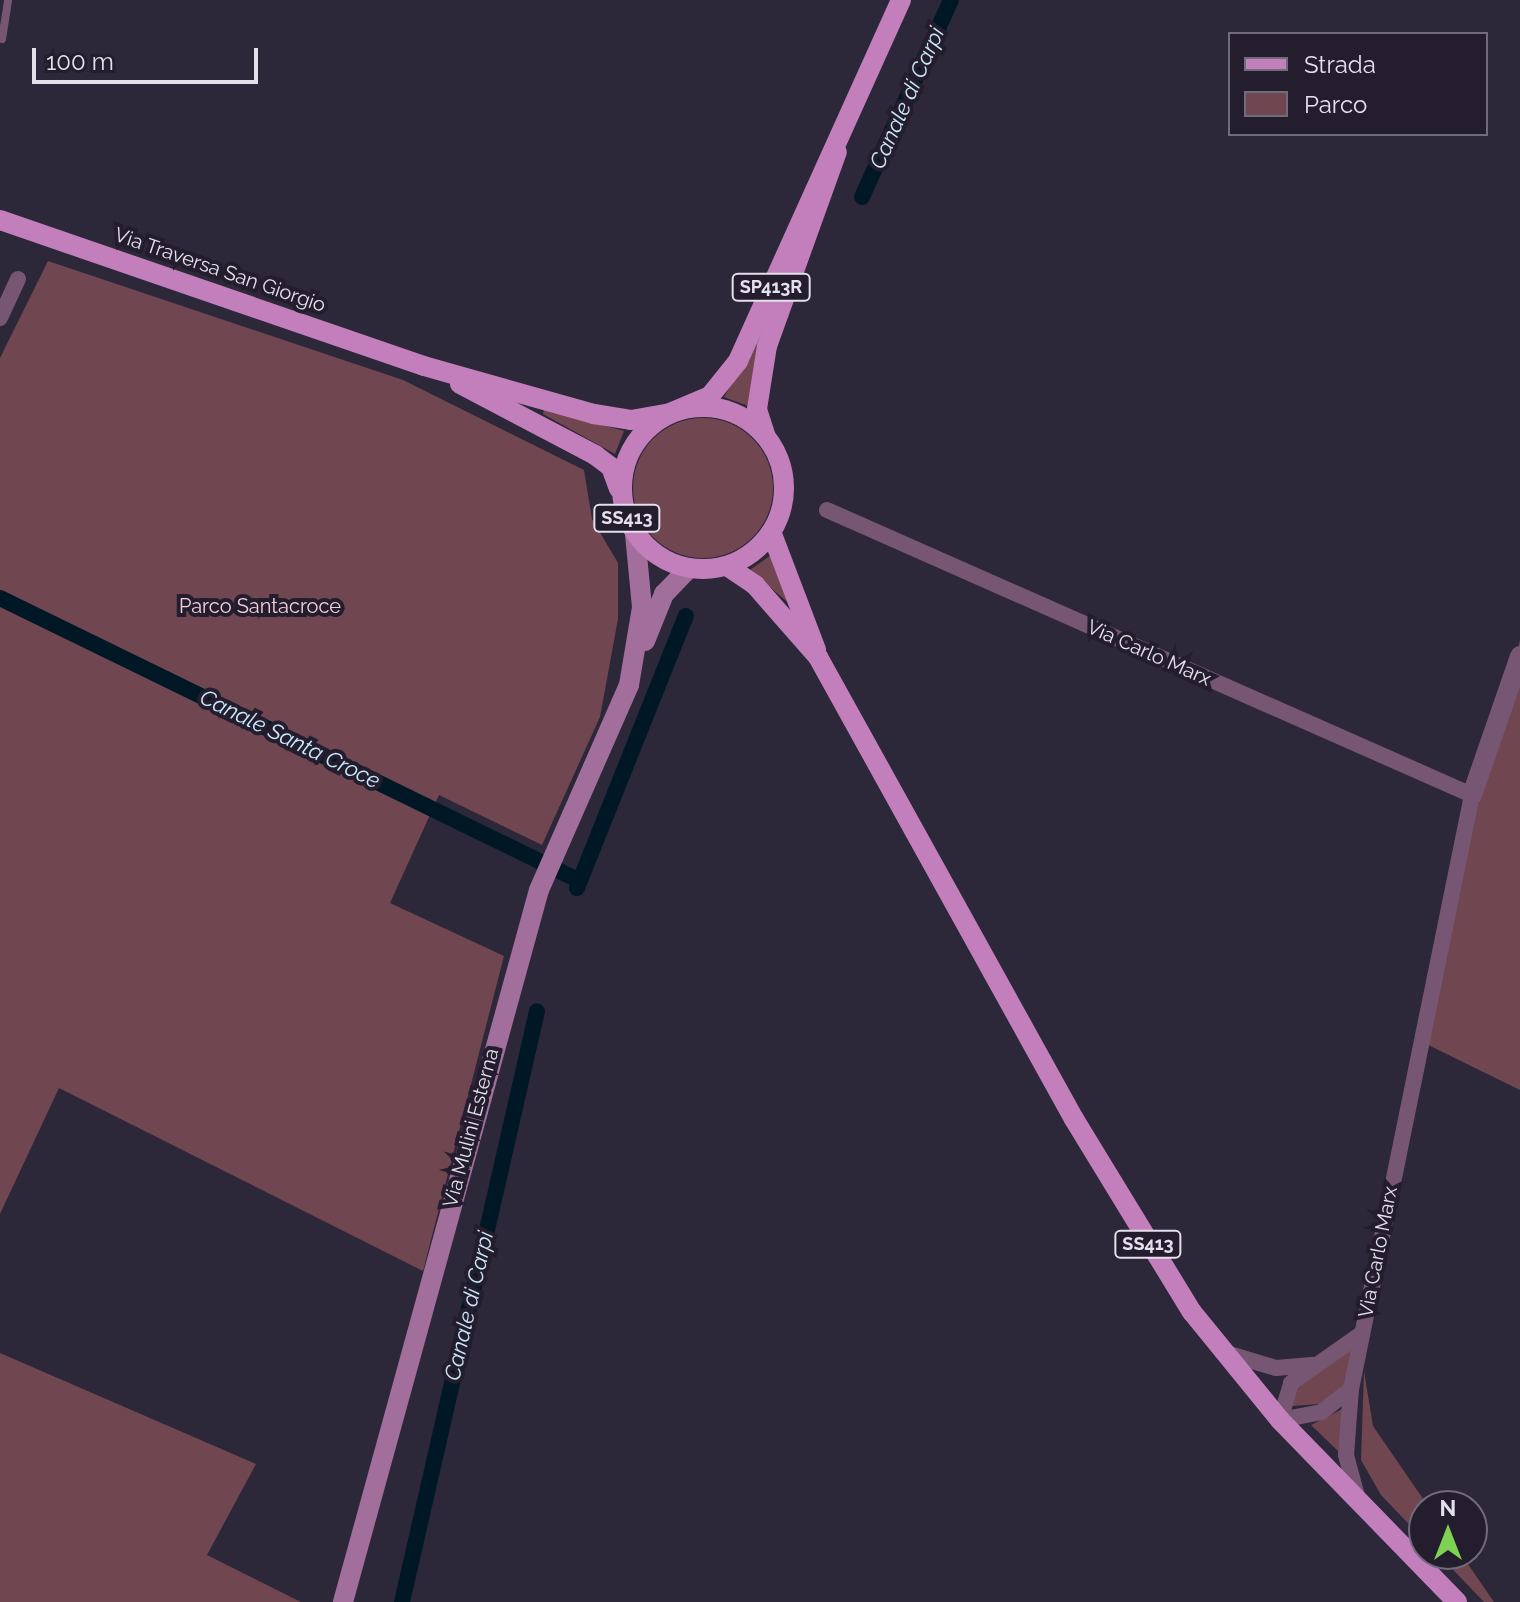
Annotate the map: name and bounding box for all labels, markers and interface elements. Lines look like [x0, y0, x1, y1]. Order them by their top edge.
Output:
water label: Canale di Carpi [864, 23, 950, 173]
scale bar [36, 32, 262, 82]
legend [1228, 32, 1488, 136]
text: 100 m [46, 47, 114, 76]
text: Strada [1304, 50, 1376, 79]
text: Parco [1304, 90, 1367, 119]
street label: Via Traversa San Giorgio [111, 222, 329, 318]
road number: SP413R [731, 273, 811, 301]
road number: SS413 [593, 504, 661, 532]
park label: Parco Santacroce [179, 594, 341, 618]
street label: Via Carlo Marx [1083, 615, 1215, 691]
water label: Canale Santa Croce [196, 684, 384, 794]
street label: Via Mulini Esterna [438, 1046, 504, 1210]
street label: Via Carlo Marx [1353, 1184, 1403, 1320]
water label: Canale di Carpi [439, 1229, 499, 1383]
road number: SS413 [1114, 1230, 1182, 1258]
north arrow [1408, 1490, 1488, 1570]
text: N [1440, 1495, 1456, 1521]

